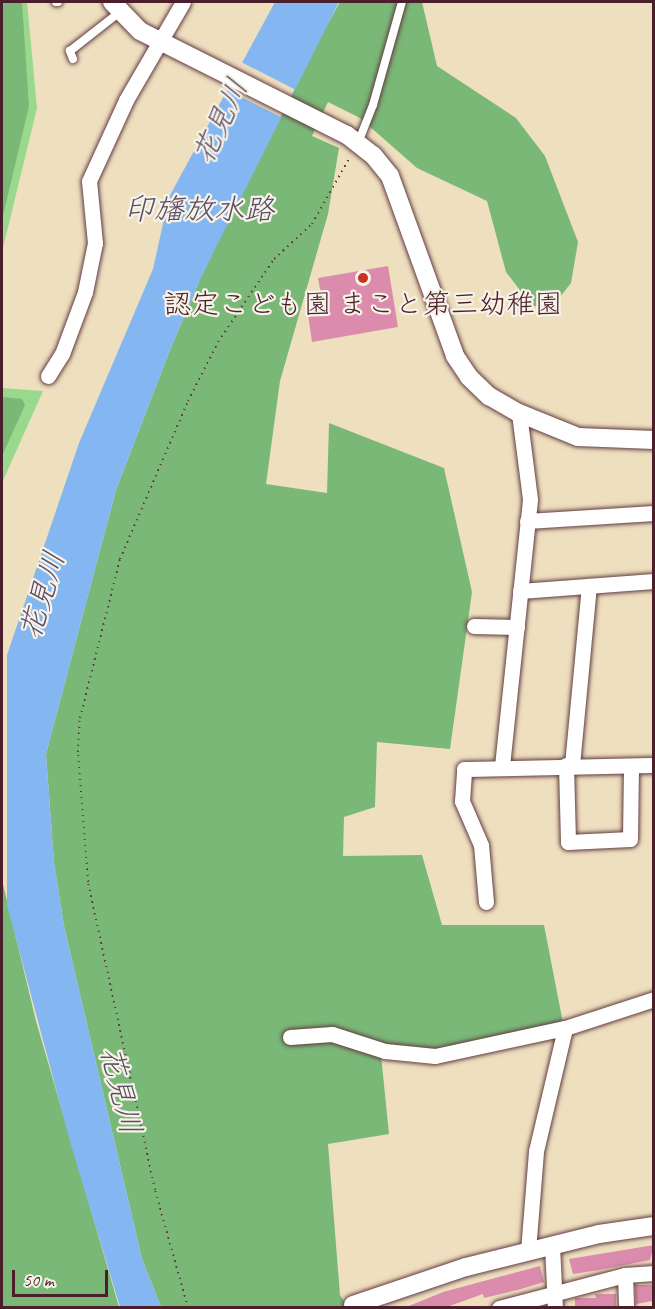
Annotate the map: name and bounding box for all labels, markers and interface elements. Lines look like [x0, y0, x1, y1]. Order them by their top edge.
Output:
water label: 花見川 [185, 73, 255, 169]
water label: 印旛放水路 [124, 191, 274, 227]
marker: 認定こども園 まこと第三幼稚園 [356, 271, 370, 285]
place label: 認定こども園 まこと第三幼稚園 [164, 287, 562, 321]
water label: 花見川 [12, 547, 72, 643]
water label: 花見川 [93, 1042, 149, 1138]
scale bar [15, 1258, 111, 1296]
text: 50 m [23, 1269, 54, 1291]

